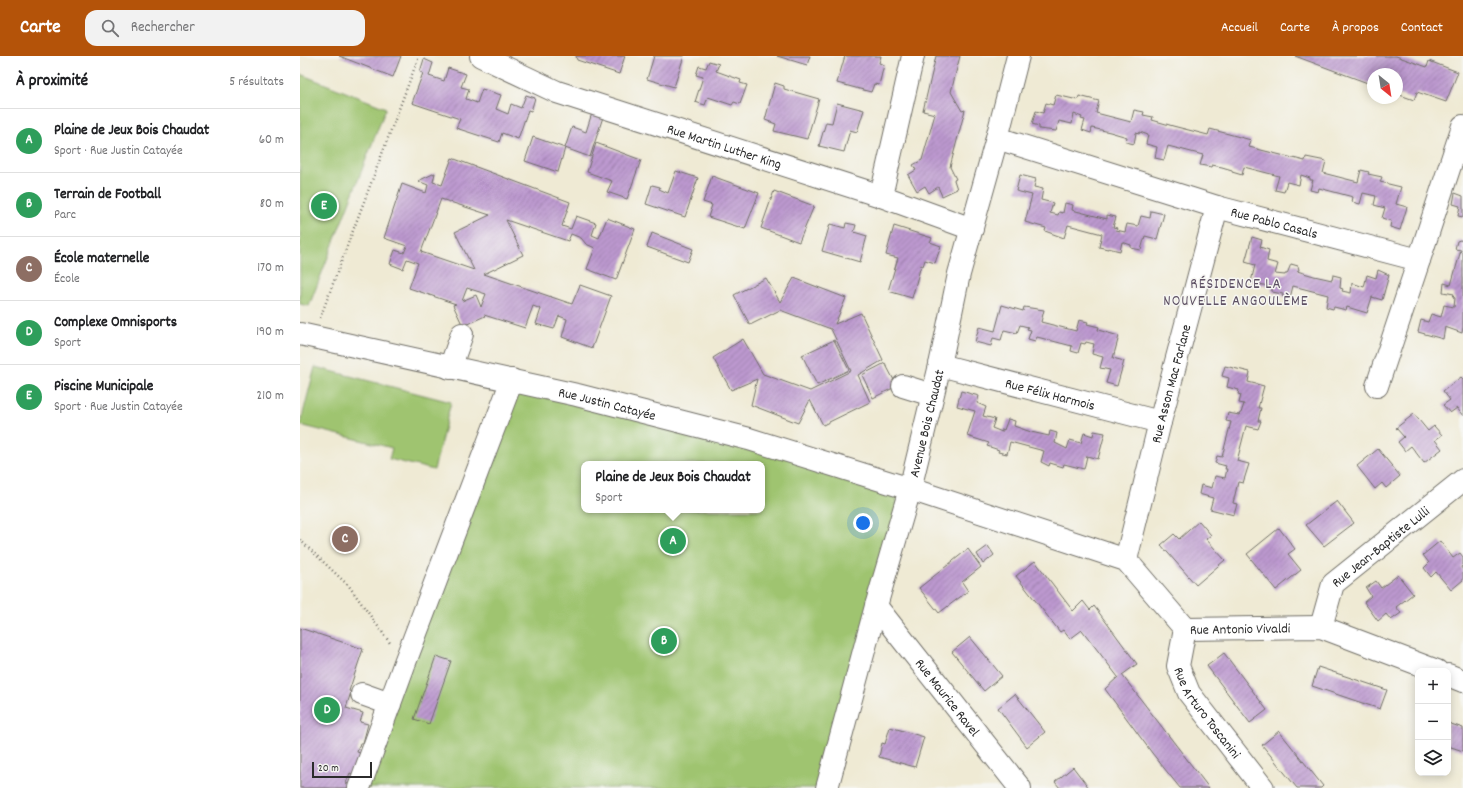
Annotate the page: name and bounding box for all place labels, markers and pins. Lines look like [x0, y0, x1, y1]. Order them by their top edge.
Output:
pin: E [311, 191, 337, 221]
pin: C [332, 524, 358, 554]
pin: A [660, 526, 686, 556]
pin: B [651, 626, 677, 656]
pin: D [314, 695, 340, 725]

